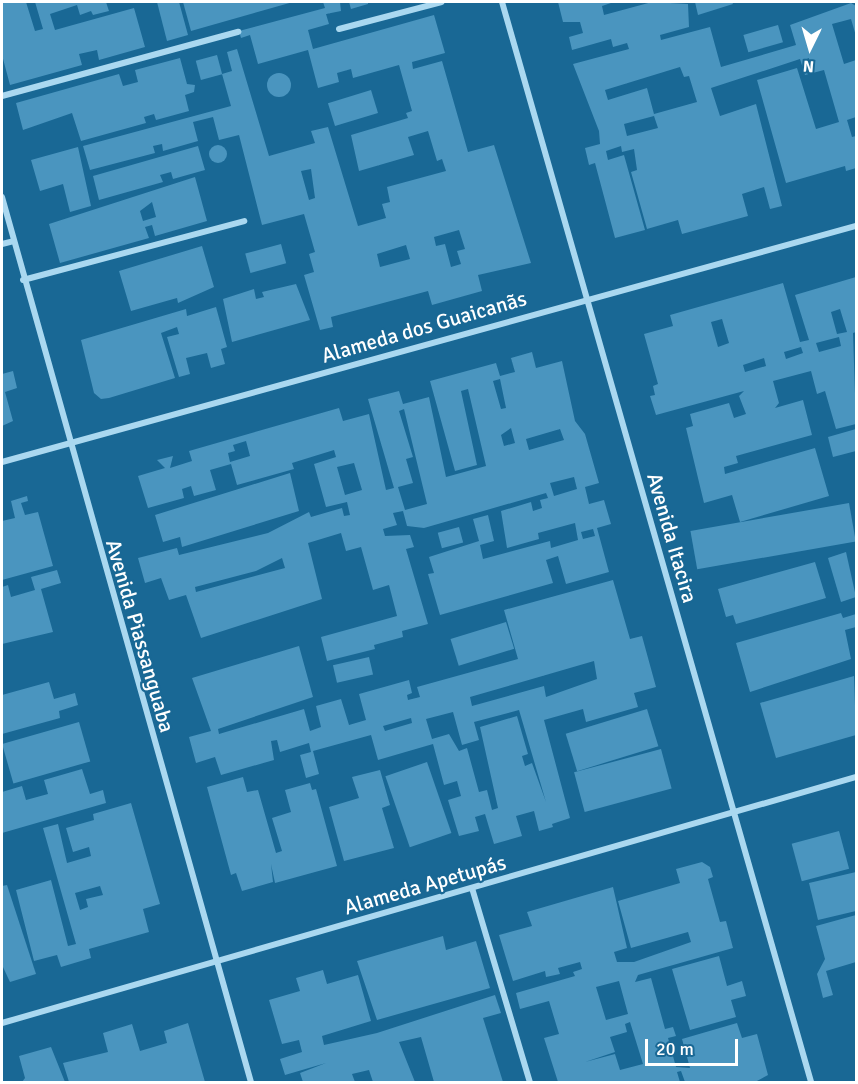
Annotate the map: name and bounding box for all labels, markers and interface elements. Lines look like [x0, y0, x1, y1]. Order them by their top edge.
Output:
north arrow [780, 18, 840, 78]
text: N [802, 55, 815, 76]
street label: Alameda dos Guaicanãs [319, 286, 529, 368]
street label: Avenida Itacira [641, 470, 703, 606]
street label: Avenida Piassanguaba [100, 537, 180, 735]
street label: Alameda Apetupás [341, 850, 509, 920]
scale bar [648, 1027, 741, 1065]
text: 20 m [656, 1038, 694, 1060]

